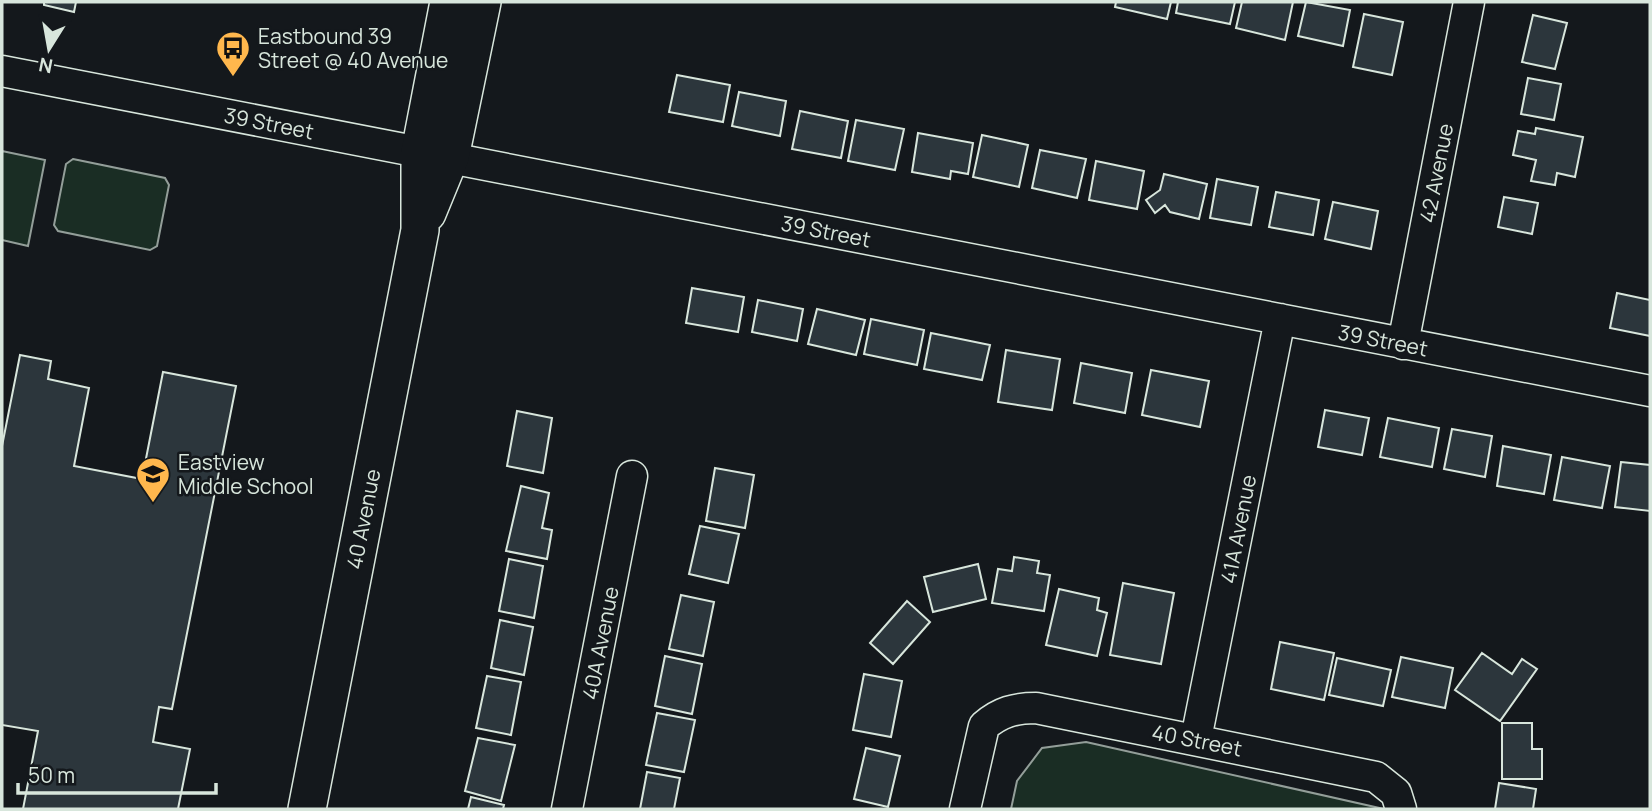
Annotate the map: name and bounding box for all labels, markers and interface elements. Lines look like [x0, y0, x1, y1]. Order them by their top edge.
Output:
north arrow [14, 14, 84, 84]
place label: Eastbound 39 Street @ 40 Avenue [258, 22, 448, 74]
bus stop icon: Eastbound 39 Street @ 40 Avenue [214, 29, 252, 78]
text: N [37, 52, 55, 80]
street label: 39 Street [222, 101, 316, 145]
street label: 42 Avenue [1413, 121, 1459, 225]
street label: 39 Street [779, 209, 873, 253]
street label: 39 Street [1336, 318, 1430, 362]
place label: Eastview Middle School [178, 448, 314, 500]
school or university icon: Eastview Middle School [134, 455, 172, 504]
street label: 40 Avenue [340, 467, 386, 571]
street label: 41A Avenue [1214, 472, 1262, 586]
street label: 40A Avenue [575, 584, 625, 702]
street label: 40 Street [1150, 718, 1244, 762]
scale bar [18, 752, 215, 796]
text: 50 m [28, 761, 75, 789]

